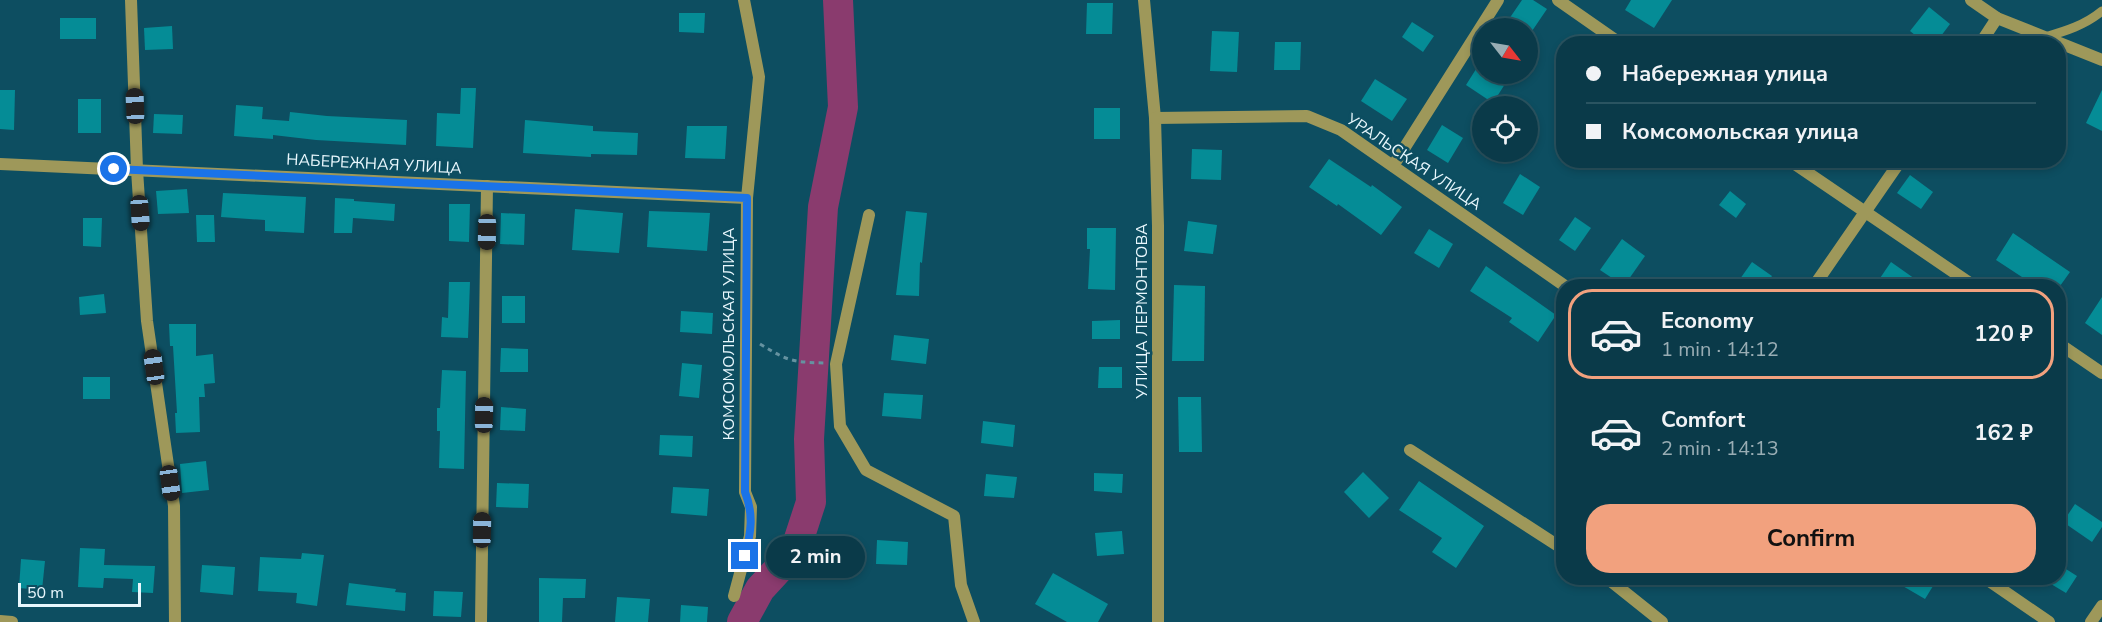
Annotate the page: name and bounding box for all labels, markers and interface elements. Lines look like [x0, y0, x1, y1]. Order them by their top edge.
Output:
north arrow [1472, 18, 1538, 84]
map controls [1472, 18, 1538, 162]
text: Набережная улица [1622, 59, 1828, 89]
car [125, 88, 145, 124]
button: locate [1472, 96, 1538, 162]
street label: УРАЛЬСКАЯ УЛИЦА [1341, 108, 1486, 216]
text: Комсомольская улица [1622, 117, 1859, 147]
street label: НАБЕРЕЖНАЯ УЛИЦА [286, 148, 463, 180]
route start [100, 155, 127, 182]
car [130, 194, 150, 232]
car [478, 214, 496, 250]
street label: УЛИЦА ЛЕРМОНТОВА [1131, 223, 1153, 400]
street label: КОМСОМОЛЬСКАЯ УЛИЦА [718, 227, 740, 440]
text: Economy [1661, 306, 1753, 336]
icon: car [1589, 307, 1643, 361]
text: 120 ₽ [1974, 319, 2033, 349]
text: 1 min · 14:12 [1661, 336, 1779, 363]
car [143, 348, 165, 386]
car [475, 397, 493, 433]
text: Comfort [1661, 405, 1745, 435]
icon: car [1589, 406, 1643, 460]
text: 162 ₽ [1974, 418, 2033, 448]
text: 2 min · 14:13 [1661, 435, 1779, 462]
car [159, 464, 181, 502]
button: Confirm [1586, 504, 2036, 573]
car [473, 512, 491, 548]
callout: 2 min [766, 535, 865, 577]
route end [731, 542, 758, 569]
text: 2 min [790, 543, 841, 570]
scale bar [18, 580, 141, 608]
text: 50 m [27, 582, 64, 604]

